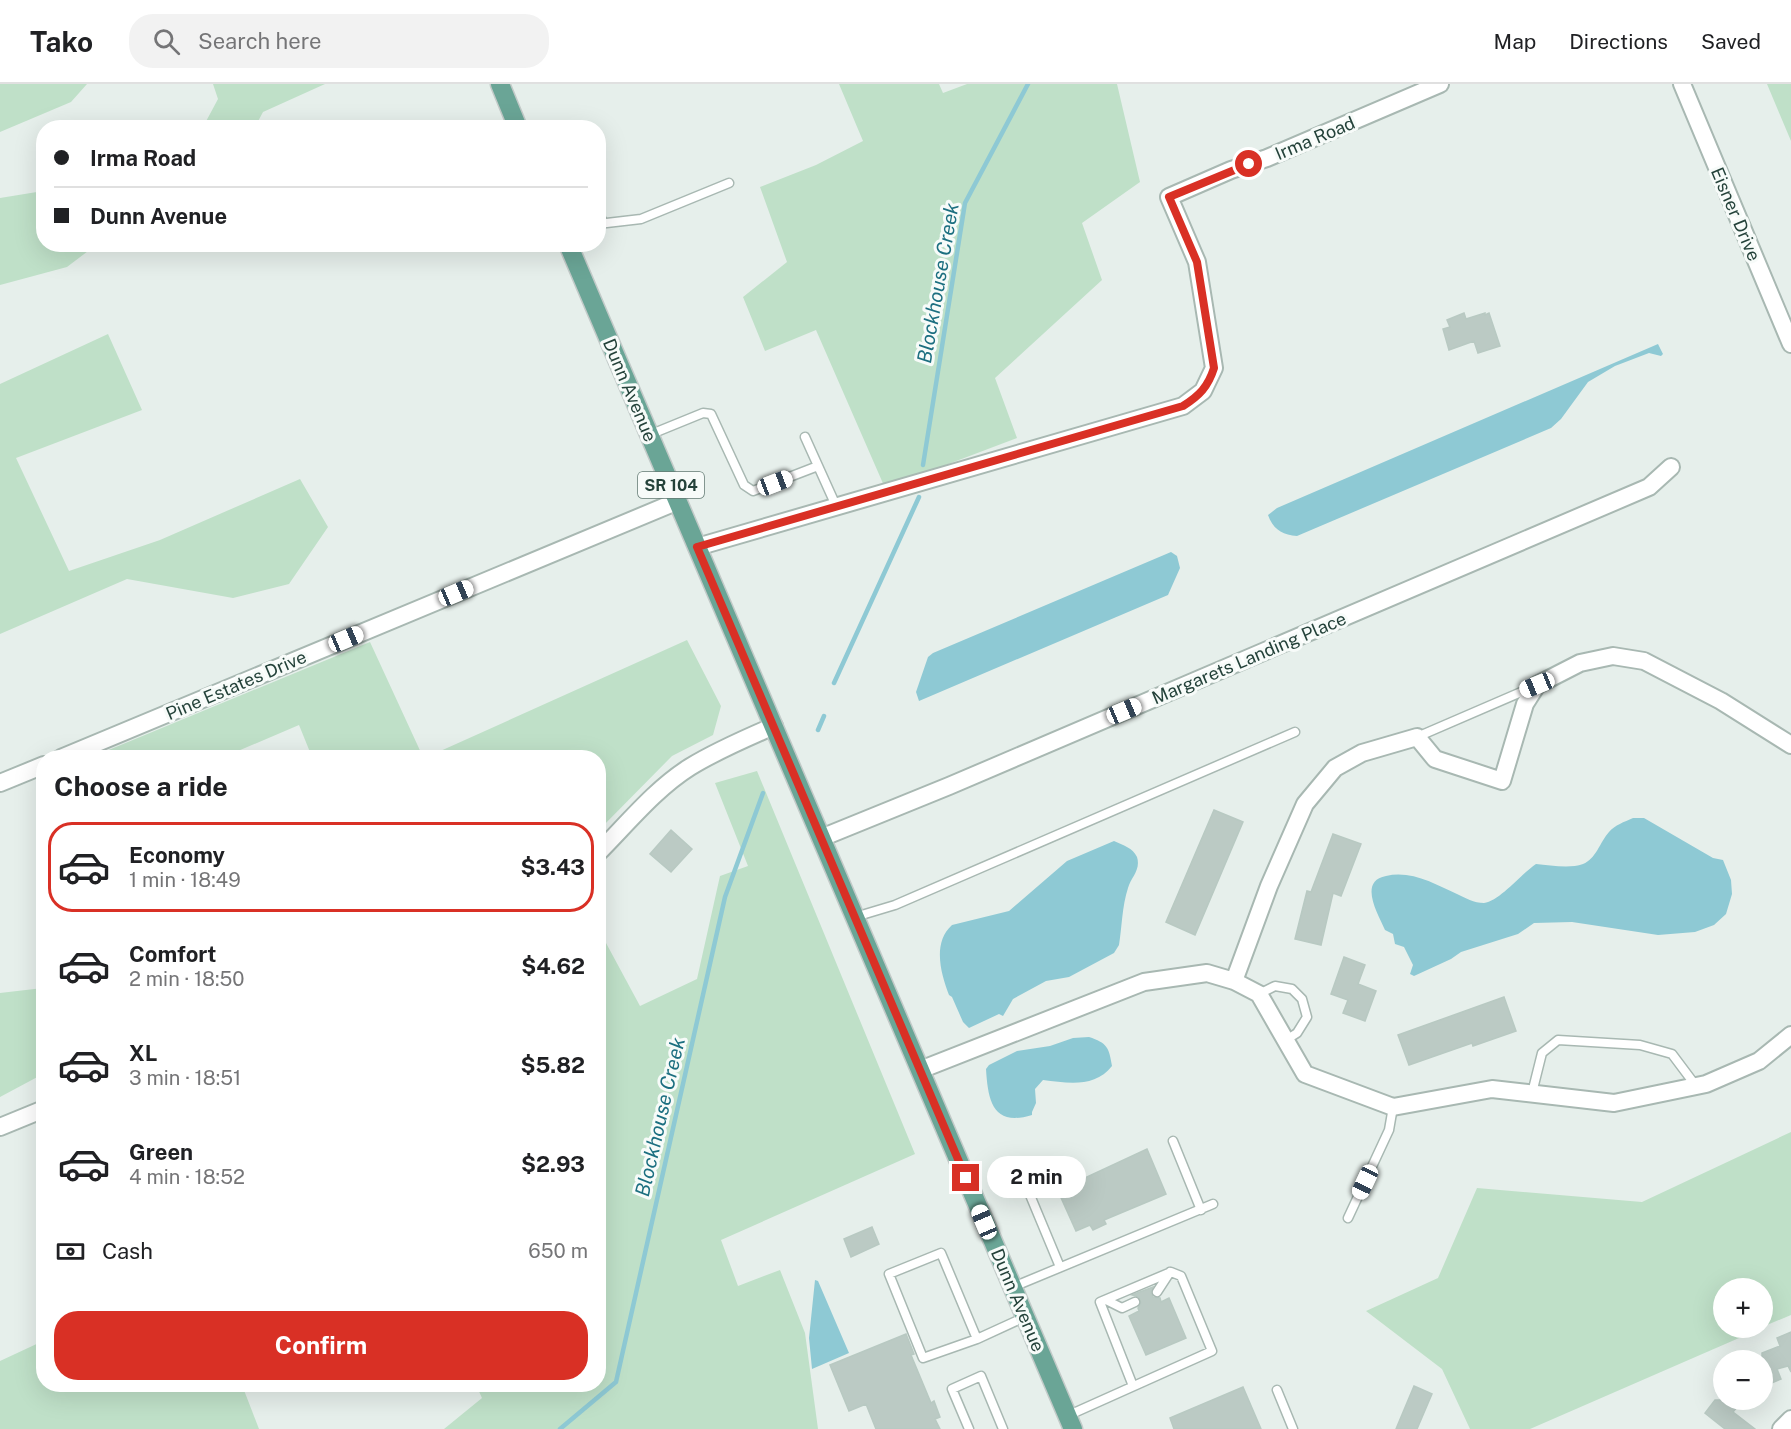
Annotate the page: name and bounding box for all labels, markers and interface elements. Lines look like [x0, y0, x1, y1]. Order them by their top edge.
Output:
search box [129, 14, 549, 68]
text: Tako [30, 25, 93, 58]
icon: search [150, 25, 183, 58]
text: Search here [198, 28, 322, 54]
text: Map [1494, 29, 1536, 54]
text: Directions [1569, 29, 1668, 54]
text: Saved [1701, 29, 1761, 54]
street label: Irma Road [1272, 112, 1358, 164]
text: Irma Road [90, 145, 196, 171]
route start [1235, 150, 1262, 177]
street label: Eisner Drive [1707, 164, 1765, 264]
water label: Blockhouse Creek [912, 201, 964, 365]
text: Dunn Avenue [90, 203, 227, 229]
street label: Dunn Avenue [599, 335, 661, 445]
car [755, 468, 795, 498]
road number: SR 104 [638, 472, 704, 498]
car [436, 578, 476, 608]
street label: Margarets Landing Place [1149, 607, 1349, 709]
car [326, 624, 366, 654]
street label: Pine Estates Drive [163, 646, 309, 724]
car [1517, 670, 1557, 700]
car [1104, 696, 1144, 726]
text: Choose a ride [54, 770, 228, 802]
icon: car [57, 840, 111, 894]
text: Economy [129, 842, 225, 868]
text: $3.43 [520, 854, 585, 880]
text: 1 min · 18:49 [129, 868, 241, 892]
icon: car [57, 939, 111, 993]
text: Comfort [129, 941, 216, 967]
text: $4.62 [521, 953, 585, 979]
text: 2 min · 18:50 [129, 967, 245, 991]
water label: Blockhouse Creek [630, 1035, 690, 1199]
icon: car [57, 1038, 111, 1092]
text: XL [129, 1040, 157, 1066]
text: $5.82 [521, 1052, 585, 1078]
text: 3 min · 18:51 [129, 1066, 241, 1090]
icon: car [57, 1137, 111, 1191]
text: Green [129, 1139, 193, 1165]
text: $2.93 [521, 1151, 585, 1177]
callout: 2 min [987, 1157, 1086, 1199]
car [1349, 1162, 1381, 1202]
route end [952, 1164, 979, 1191]
text: 4 min · 18:52 [129, 1165, 245, 1189]
text: 2 min [1010, 1165, 1063, 1189]
car [969, 1202, 999, 1242]
icon: cash [54, 1235, 87, 1268]
text: Cash [102, 1238, 153, 1264]
text: 650 m [528, 1239, 588, 1263]
street label: Dunn Avenue [987, 1245, 1049, 1355]
map controls [1713, 1278, 1773, 1410]
button: + [1713, 1278, 1773, 1338]
button: Confirm [54, 1311, 588, 1380]
button: − [1713, 1350, 1773, 1410]

